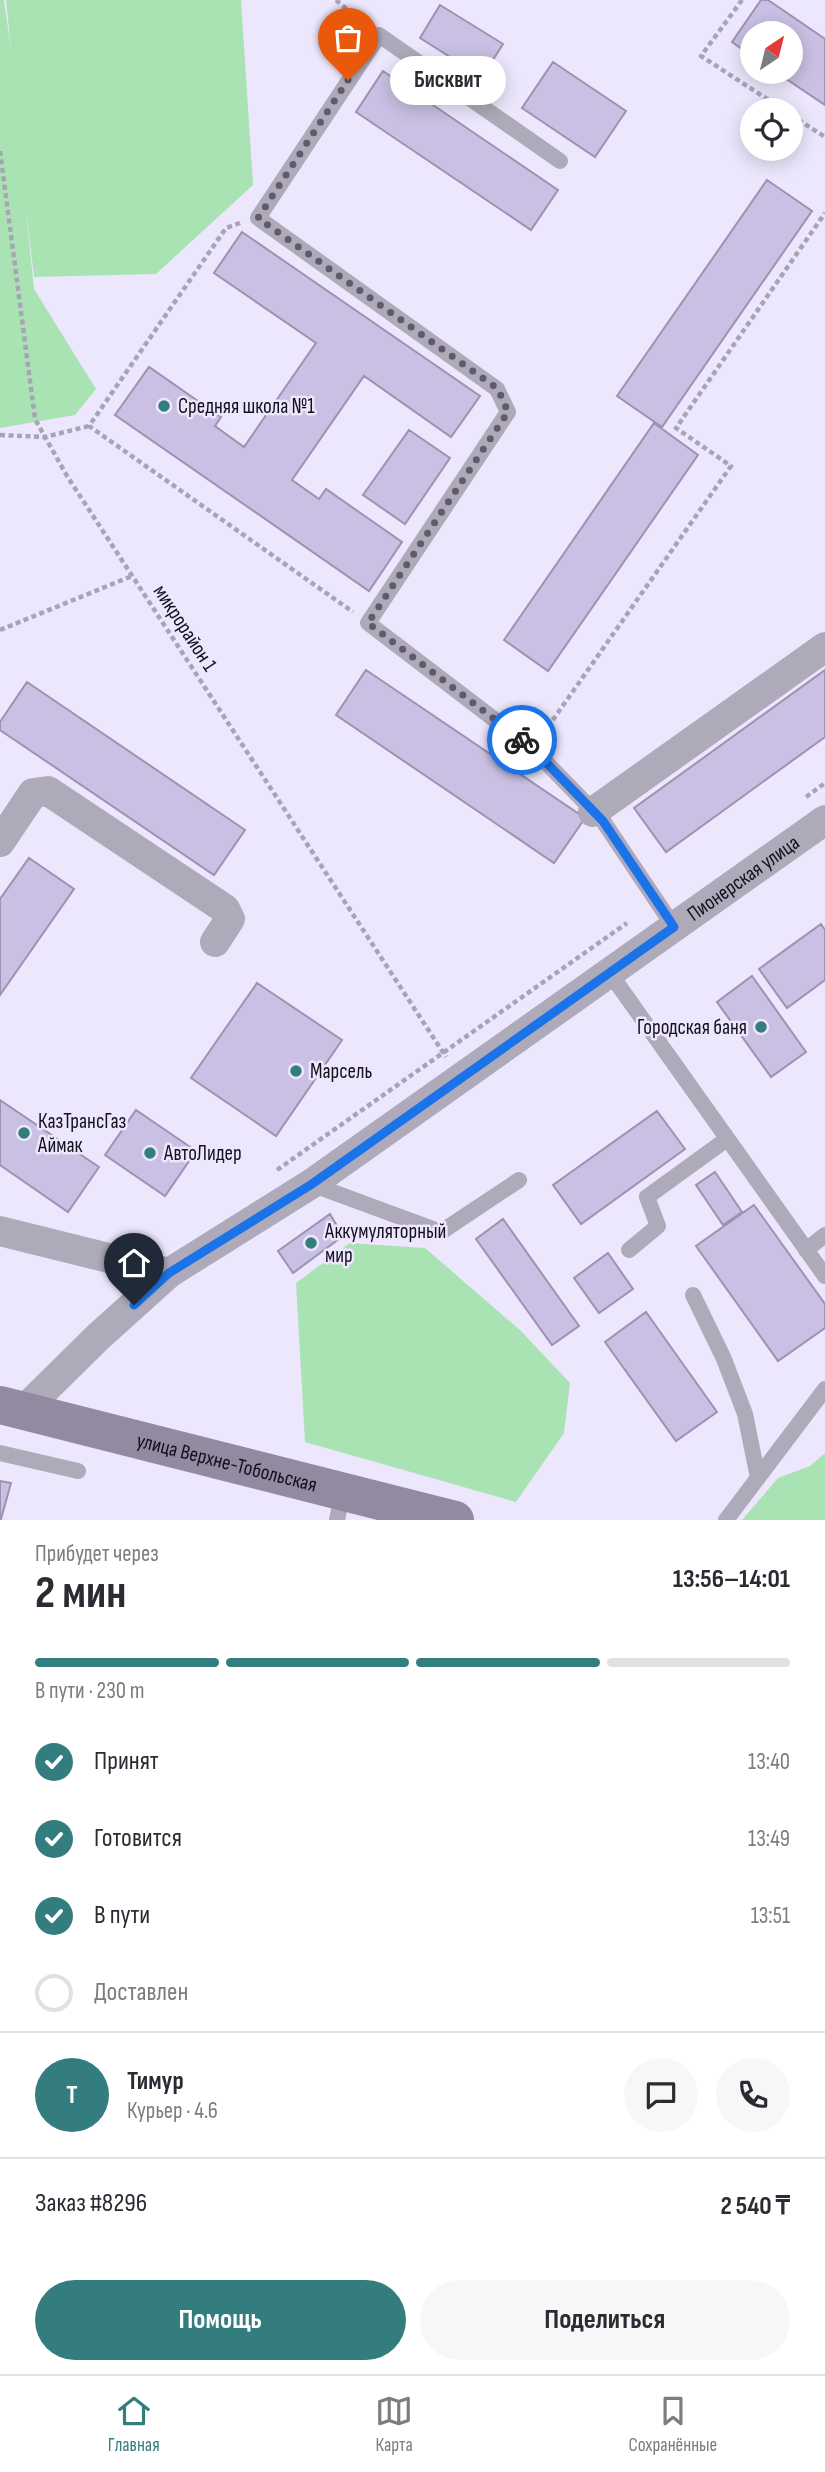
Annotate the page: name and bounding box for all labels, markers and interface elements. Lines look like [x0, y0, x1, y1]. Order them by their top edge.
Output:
pin [318, 8, 378, 80]
icon: bag [329, 19, 367, 57]
north arrow [740, 21, 803, 84]
map controls [740, 21, 803, 161]
callout: Бисквит [390, 56, 506, 104]
text: Бисквит [414, 66, 482, 94]
button: locate [740, 98, 803, 161]
place label: Средняя школа №1 [178, 394, 315, 419]
marker: Средняя школа №1 [156, 398, 172, 414]
street label: микрорайон 1 [148, 580, 223, 676]
courier [487, 705, 557, 775]
icon: bike [503, 721, 541, 759]
street label: Пионерская улица [682, 830, 804, 926]
place label: Городская баня [637, 1015, 747, 1040]
marker: Городская баня [753, 1019, 769, 1035]
place label: Марсель [310, 1059, 372, 1084]
marker: Марсель [288, 1063, 304, 1079]
place label: КазТрансГаз Аймак [37, 1109, 127, 1158]
marker: КазТрансГаз Аймак [16, 1125, 32, 1141]
place label: АвтоЛидер [163, 1141, 242, 1166]
marker: АвтоЛидер [142, 1145, 158, 1161]
place label: Аккумуляторный мир [324, 1219, 446, 1268]
pin [104, 1233, 164, 1305]
marker: Аккумуляторный мир [303, 1235, 319, 1251]
icon: home [115, 1244, 153, 1282]
street label: улица Верхне-Тобольская [134, 1428, 320, 1497]
text: Прибудет через [35, 1540, 159, 1568]
text: 13:56–14:01 [673, 1564, 790, 1595]
text: 2 мин [35, 1566, 126, 1621]
text: В пути · 230 m [35, 1677, 144, 1705]
icon: check [35, 1743, 73, 1781]
text: Принят [94, 1746, 159, 1777]
text: 13:40 [748, 1748, 790, 1776]
icon: check [35, 1820, 73, 1858]
text: Готовится [94, 1823, 182, 1854]
text: 13:49 [748, 1825, 790, 1853]
icon: check [35, 1897, 73, 1935]
text: В пути [94, 1900, 150, 1931]
text: 13:51 [751, 1902, 790, 1930]
text: Доставлен [94, 1977, 188, 2008]
button: chat [624, 2058, 698, 2132]
button: phone [716, 2058, 790, 2132]
text: Тимур [127, 2066, 184, 2097]
text: Т [66, 2080, 78, 2111]
text: Курьер · 4.6 [127, 2097, 218, 2125]
text: Заказ #8296 [35, 2188, 147, 2219]
text: 2 540 ₸ [720, 2191, 790, 2222]
button: Помощь [35, 2280, 406, 2360]
button: Поделиться [420, 2280, 790, 2360]
tab: Главная [108, 2392, 160, 2457]
tab: Карта [375, 2392, 413, 2457]
tab: Сохранённые [629, 2392, 717, 2457]

